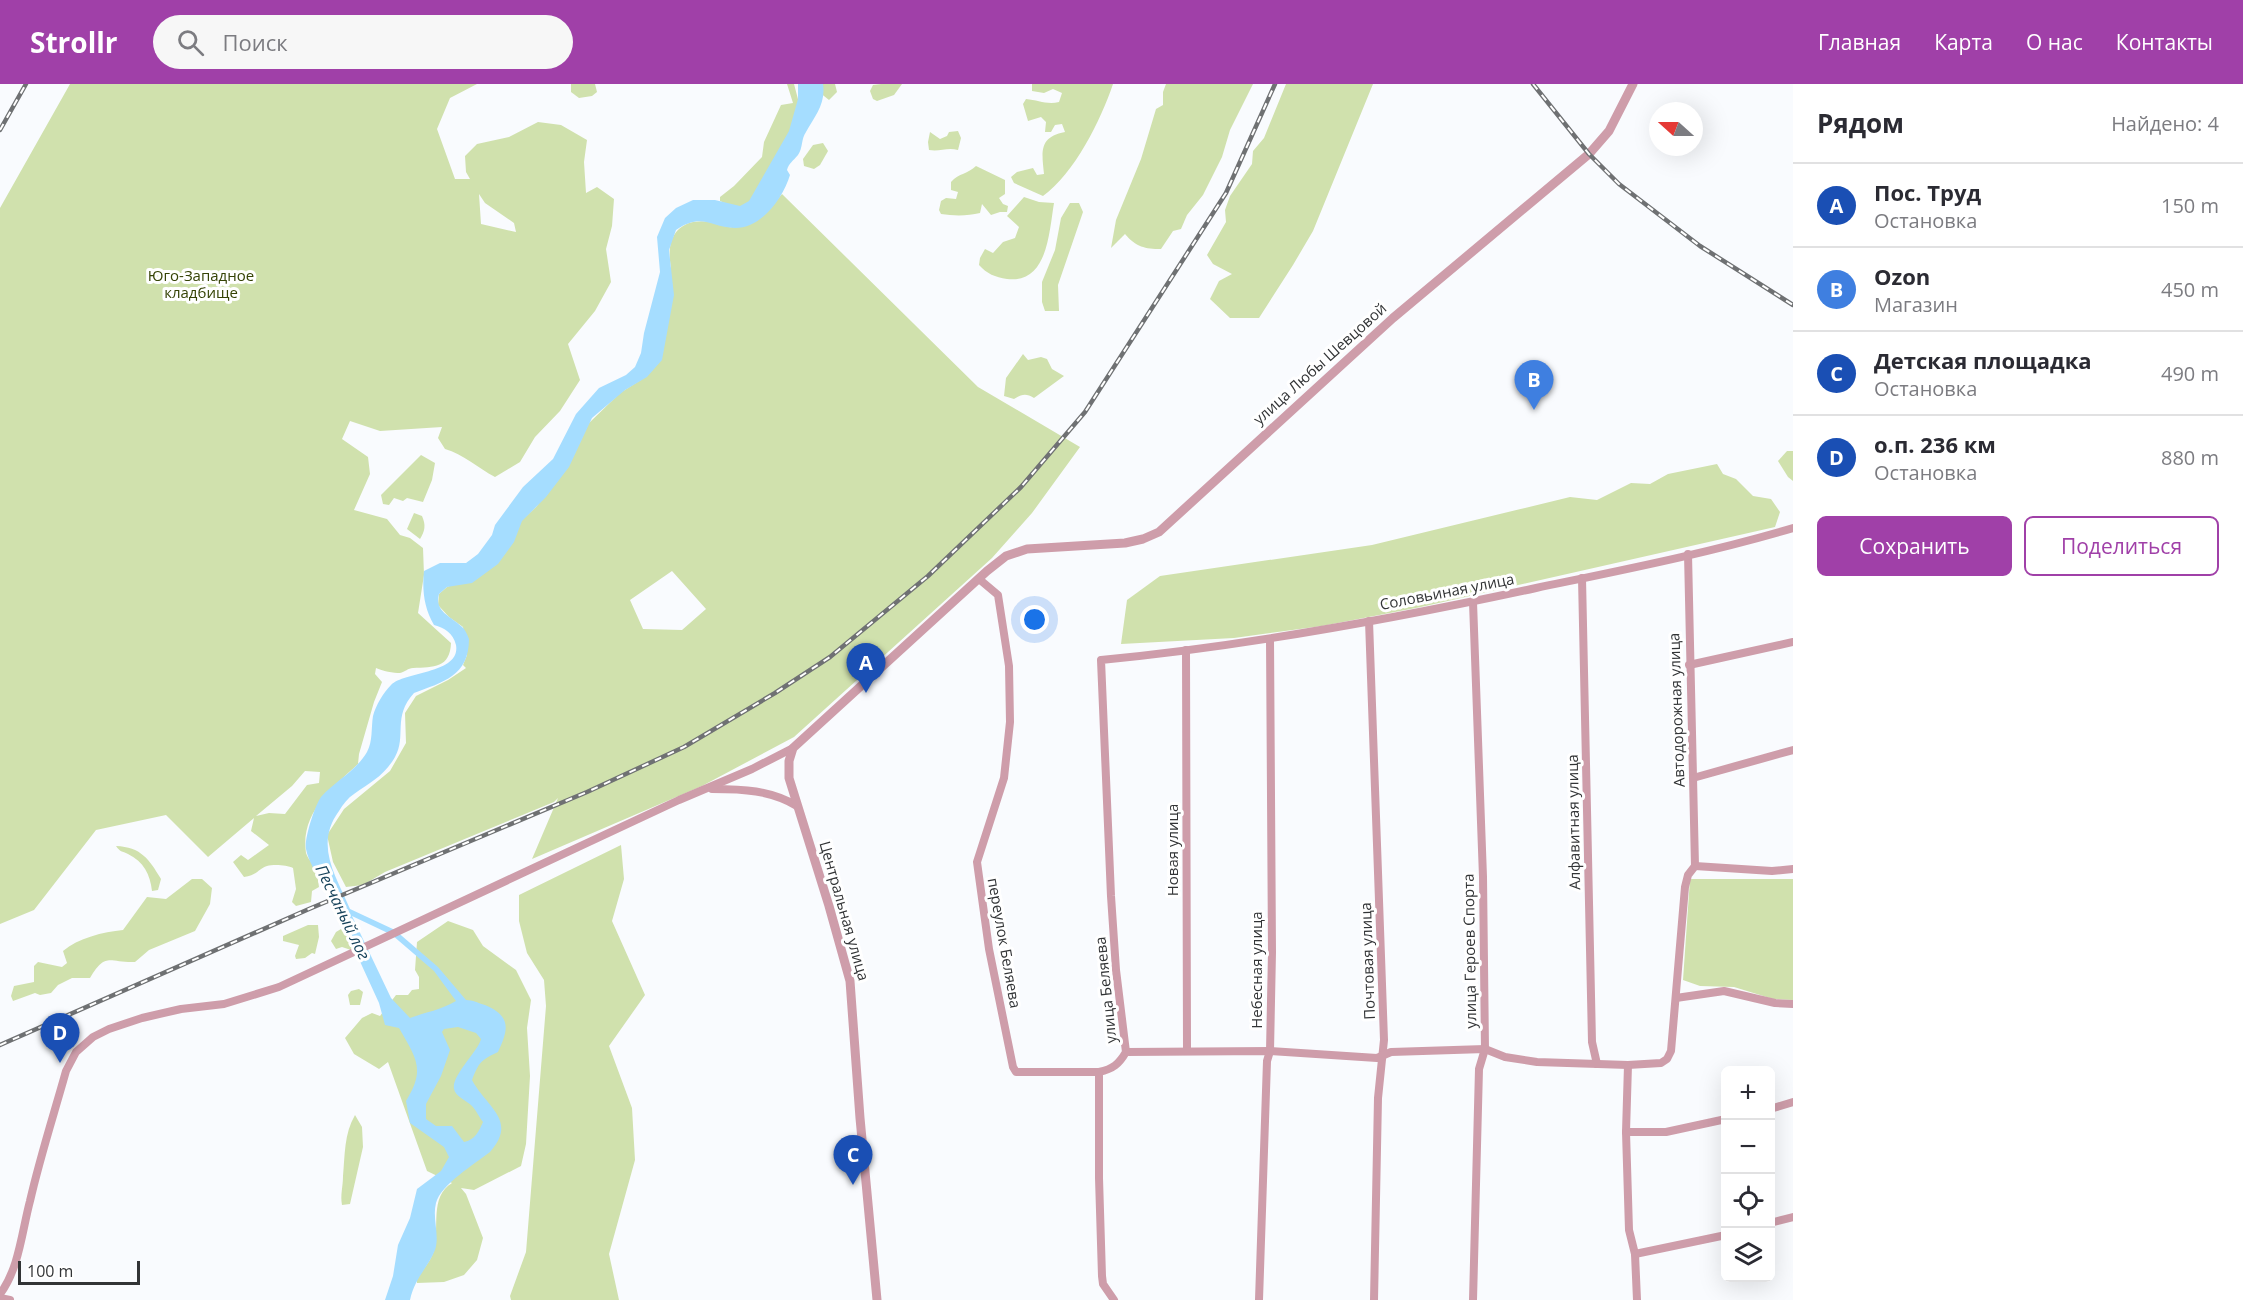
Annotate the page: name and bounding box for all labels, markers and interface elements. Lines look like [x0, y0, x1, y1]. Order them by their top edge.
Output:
search box [153, 15, 573, 69]
text: Strollr [30, 23, 117, 61]
icon: search [174, 26, 207, 59]
text: Поиск [222, 27, 288, 57]
text: Главная [1818, 28, 1901, 56]
text: Карта [1934, 28, 1993, 56]
text: О нас [2026, 28, 2083, 56]
text: Контакты [2116, 28, 2213, 56]
north arrow [1649, 102, 1703, 156]
text: Рядом [1817, 105, 1904, 141]
text: Найдено: 4 [2111, 110, 2219, 137]
text: Пос. Труд [1874, 177, 1981, 207]
text: A [1830, 192, 1843, 219]
text: 150 m [2161, 192, 2219, 219]
text: Остановка [1874, 207, 1977, 234]
text: Ozon [1874, 261, 1930, 291]
park label: Юго-Западное кладбище [148, 265, 254, 302]
text: B [1830, 276, 1843, 303]
text: 450 m [2161, 276, 2219, 303]
text: Магазин [1874, 291, 1958, 318]
street label: улица Любы Шевцовой [1248, 298, 1390, 428]
text: Детская площадка [1874, 345, 2092, 375]
pin: B [1514, 360, 1553, 410]
text: C [1830, 360, 1843, 387]
text: 490 m [2161, 360, 2219, 387]
text: Остановка [1874, 375, 1977, 402]
text: о.п. 236 км [1874, 429, 1996, 459]
text: D [1829, 444, 1844, 471]
text: 880 m [2161, 444, 2219, 471]
text: Остановка [1874, 459, 1977, 486]
button: Сохранить [1817, 516, 2012, 576]
button: Поделиться [2024, 516, 2219, 576]
street label: Соловьиная улица [1378, 568, 1516, 614]
your location [1020, 605, 1049, 634]
street label: Автодорожная улица [1663, 633, 1689, 788]
pin: A [846, 644, 886, 693]
street label: Алфавитная улица [1562, 754, 1584, 890]
street label: Новая улица [1162, 804, 1182, 896]
street label: Центральная улица [815, 839, 874, 983]
water label: Песчаный лог [310, 861, 376, 963]
street label: улица Героев Спорта [1458, 873, 1480, 1029]
street label: переулок Беляева [984, 876, 1026, 1010]
street label: Почтовая улица [1355, 902, 1379, 1020]
street label: Небесная улица [1246, 911, 1266, 1029]
street label: улица Беляева [1089, 936, 1121, 1044]
pin: D [40, 1014, 80, 1063]
map controls [1721, 1066, 1775, 1282]
button: + [1721, 1066, 1775, 1120]
button: − [1721, 1120, 1775, 1174]
pin: C [834, 1136, 872, 1185]
button: locate [1721, 1174, 1775, 1228]
button: layers [1721, 1228, 1775, 1282]
scale bar [18, 1258, 140, 1286]
text: 100 m [27, 1260, 73, 1282]

